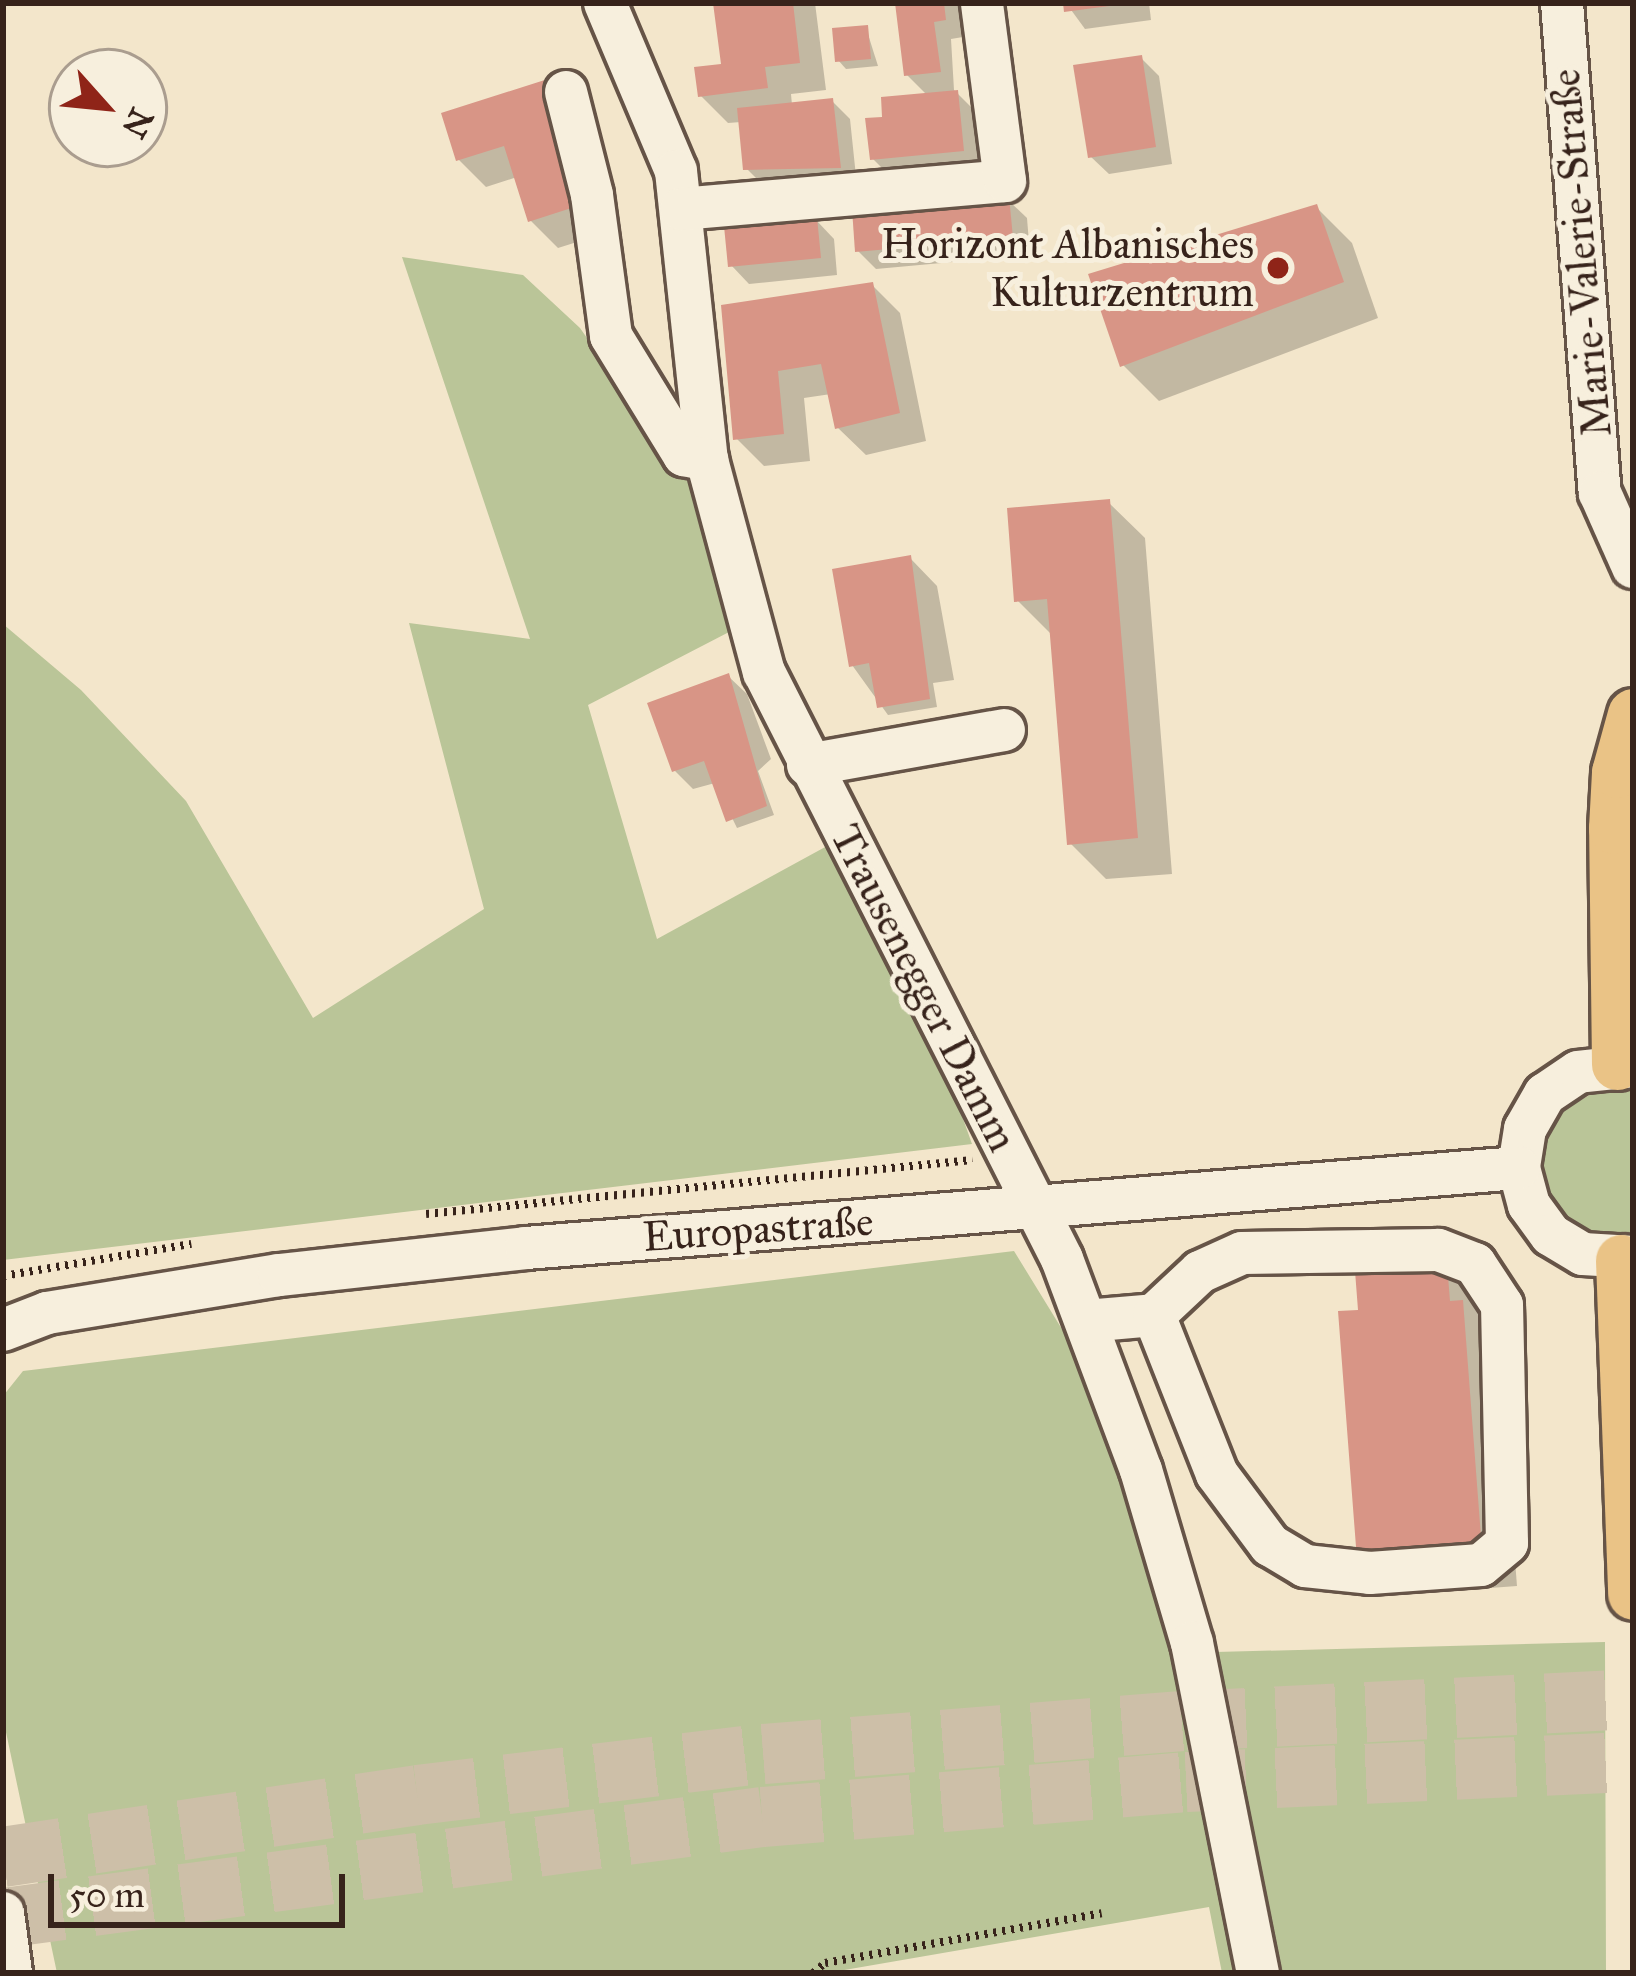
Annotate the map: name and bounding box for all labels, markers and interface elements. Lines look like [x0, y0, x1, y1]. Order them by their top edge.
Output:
north arrow [48, 48, 168, 168]
street label: Marie-Valerie-Straße [1540, 67, 1622, 439]
text: N [113, 101, 162, 145]
place label: Horizont Albanisches Kulturzentrum [881, 219, 1254, 318]
marker: Horizont Albanisches Kulturzentrum [1265, 255, 1291, 281]
street label: Trausenegger Damm [820, 816, 1028, 1160]
street label: Europastraße [641, 1196, 875, 1262]
scale bar [54, 1850, 351, 1924]
text: 50 m [69, 1873, 145, 1917]

